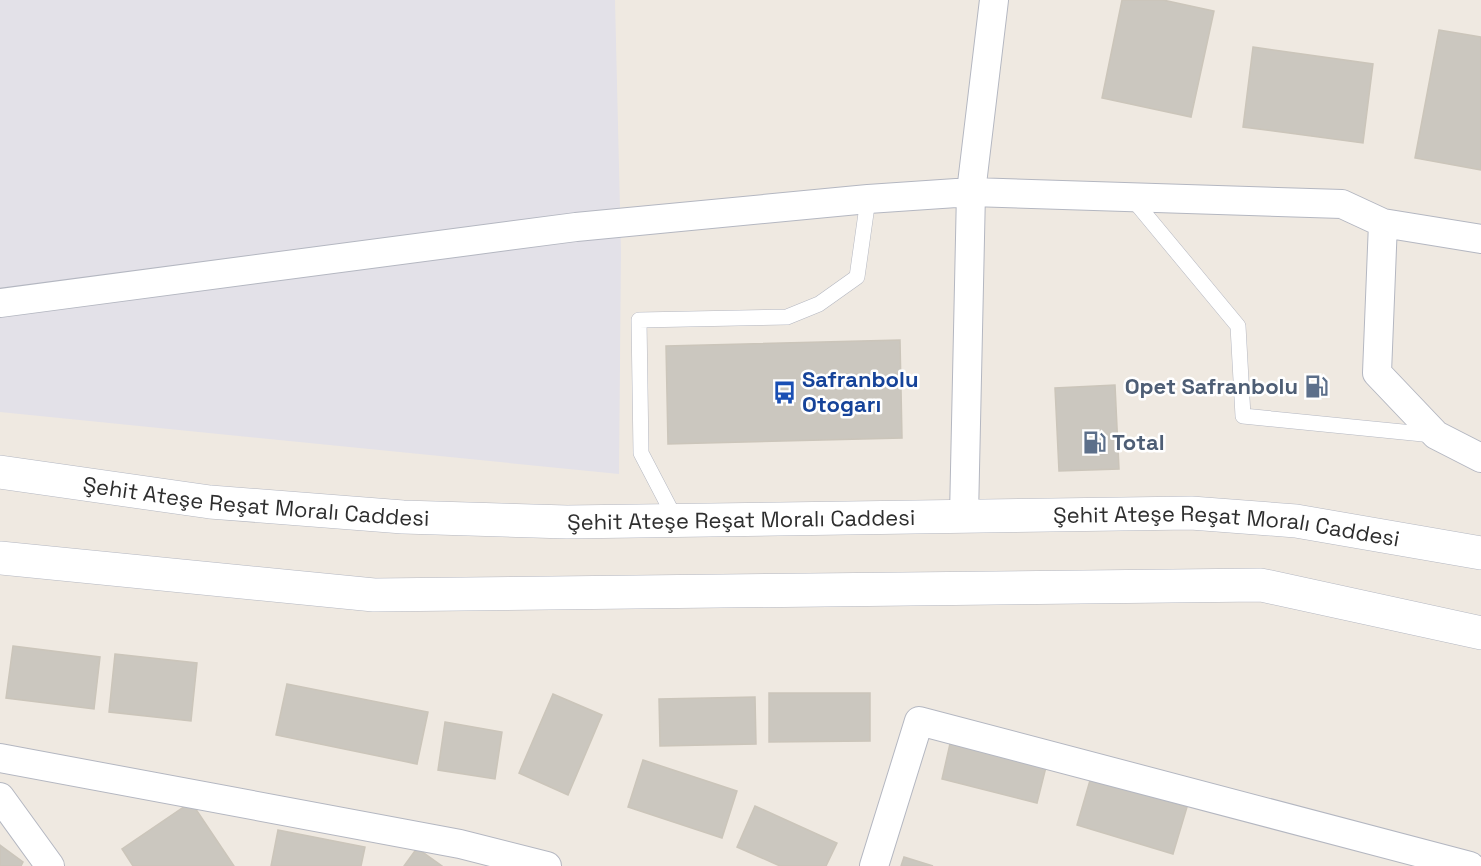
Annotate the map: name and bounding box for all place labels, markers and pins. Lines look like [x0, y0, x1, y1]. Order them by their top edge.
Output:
place label: Safranbolu Otogarı [802, 365, 918, 418]
place label: Opet Safranbolu [1125, 372, 1298, 400]
fuel station icon: Opet Safranbolu [1303, 373, 1329, 399]
bus stop icon: Safranbolu Otogarı [771, 379, 797, 405]
place label: Total [1112, 428, 1165, 456]
fuel station icon: Total [1081, 429, 1107, 455]

